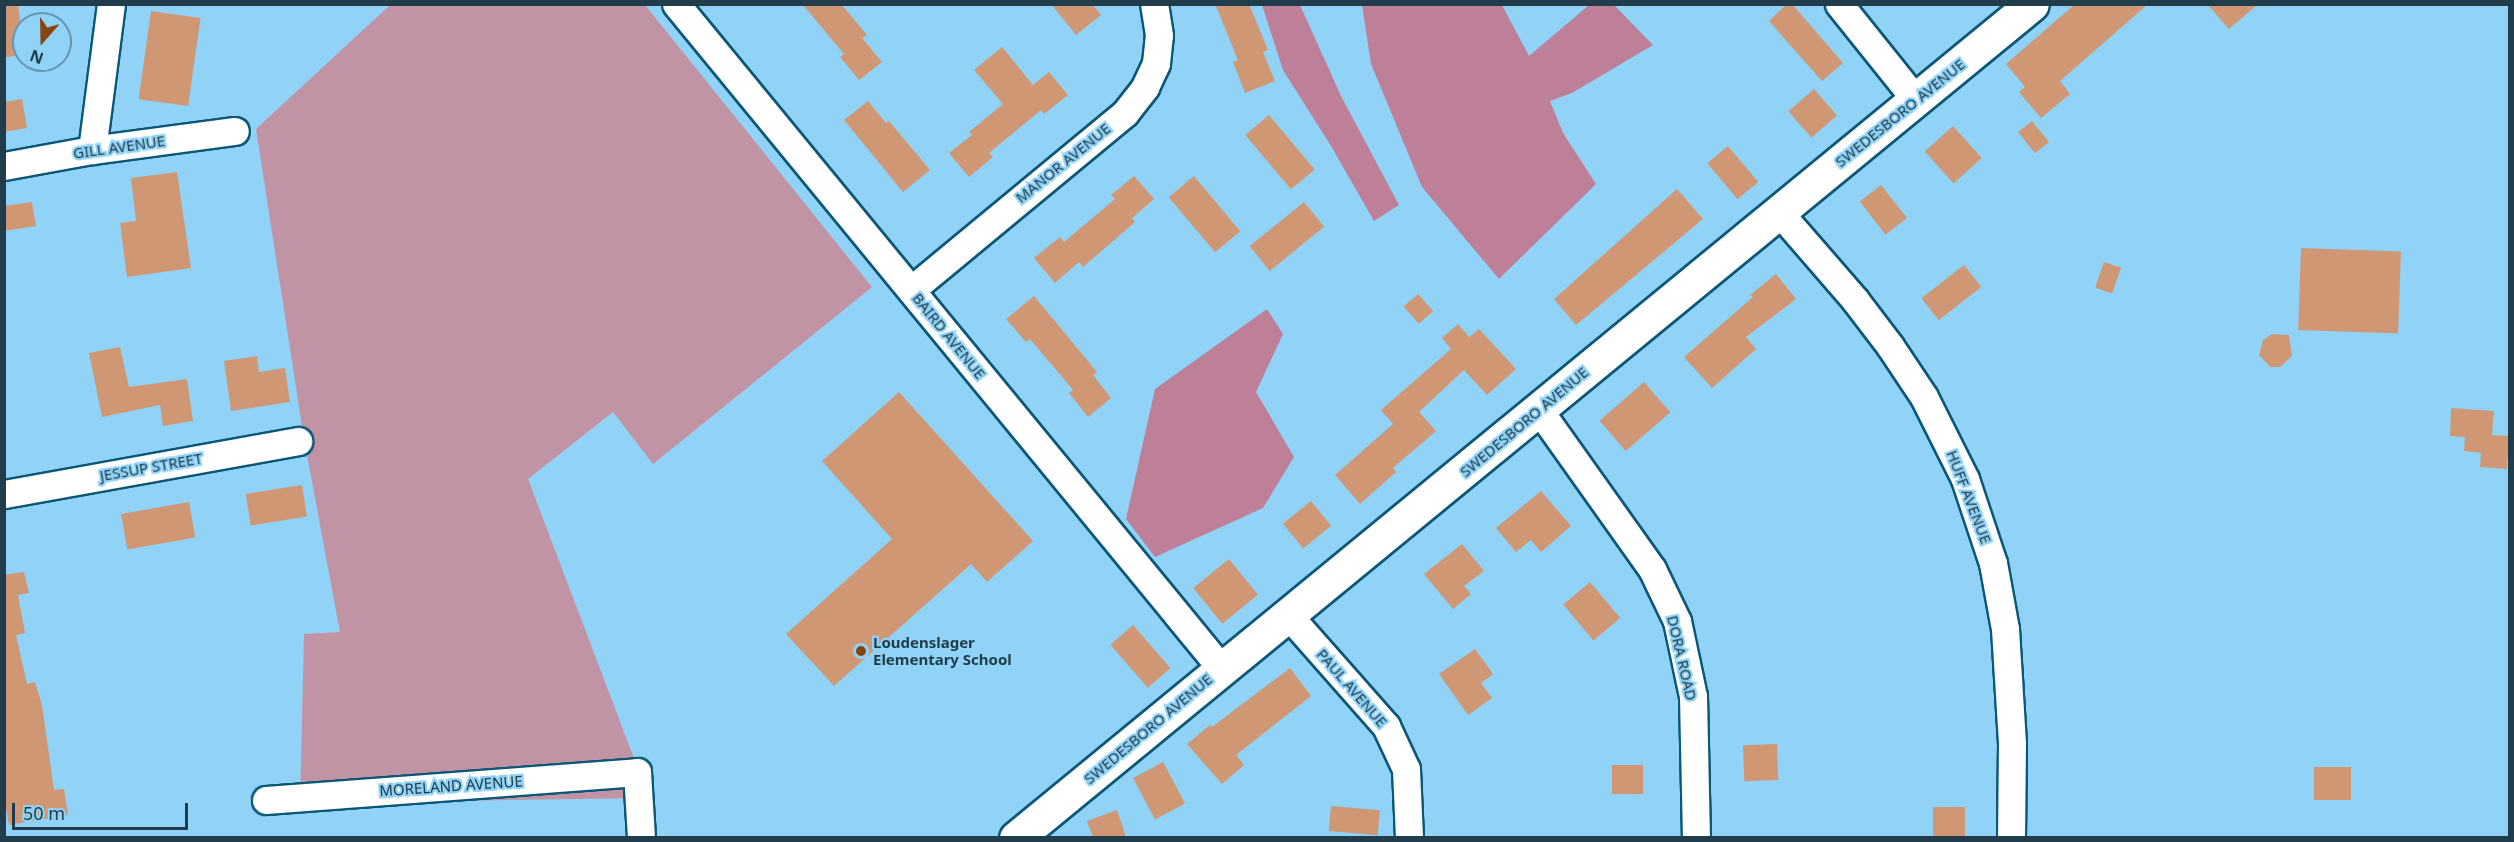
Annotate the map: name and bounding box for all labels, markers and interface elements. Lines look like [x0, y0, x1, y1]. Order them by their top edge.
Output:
north arrow [12, 12, 72, 72]
text: N [27, 44, 46, 70]
street label: SWEDESBORO AVENUE [1832, 55, 1968, 171]
street label: MANOR AVENUE [1012, 119, 1114, 207]
street label: GILL AVENUE [72, 132, 166, 162]
street label: BAIRD AVENUE [909, 289, 989, 383]
street label: SWEDESBORO AVENUE [1456, 363, 1592, 481]
street label: HUFF AVENUE [1943, 448, 1995, 546]
street label: JESSUP STREET [98, 449, 204, 485]
street label: DORA ROAD [1663, 614, 1701, 702]
place label: Loudenslager Elementary School [873, 633, 1012, 668]
marker: Loudenslager Elementary School [854, 644, 868, 658]
street label: PAUL AVENUE [1313, 645, 1391, 731]
street label: SWEDESBORO AVENUE [1080, 670, 1216, 788]
street label: MORELAND AVENUE [379, 772, 523, 800]
scale bar [15, 791, 190, 829]
text: 50 m [23, 801, 65, 825]

